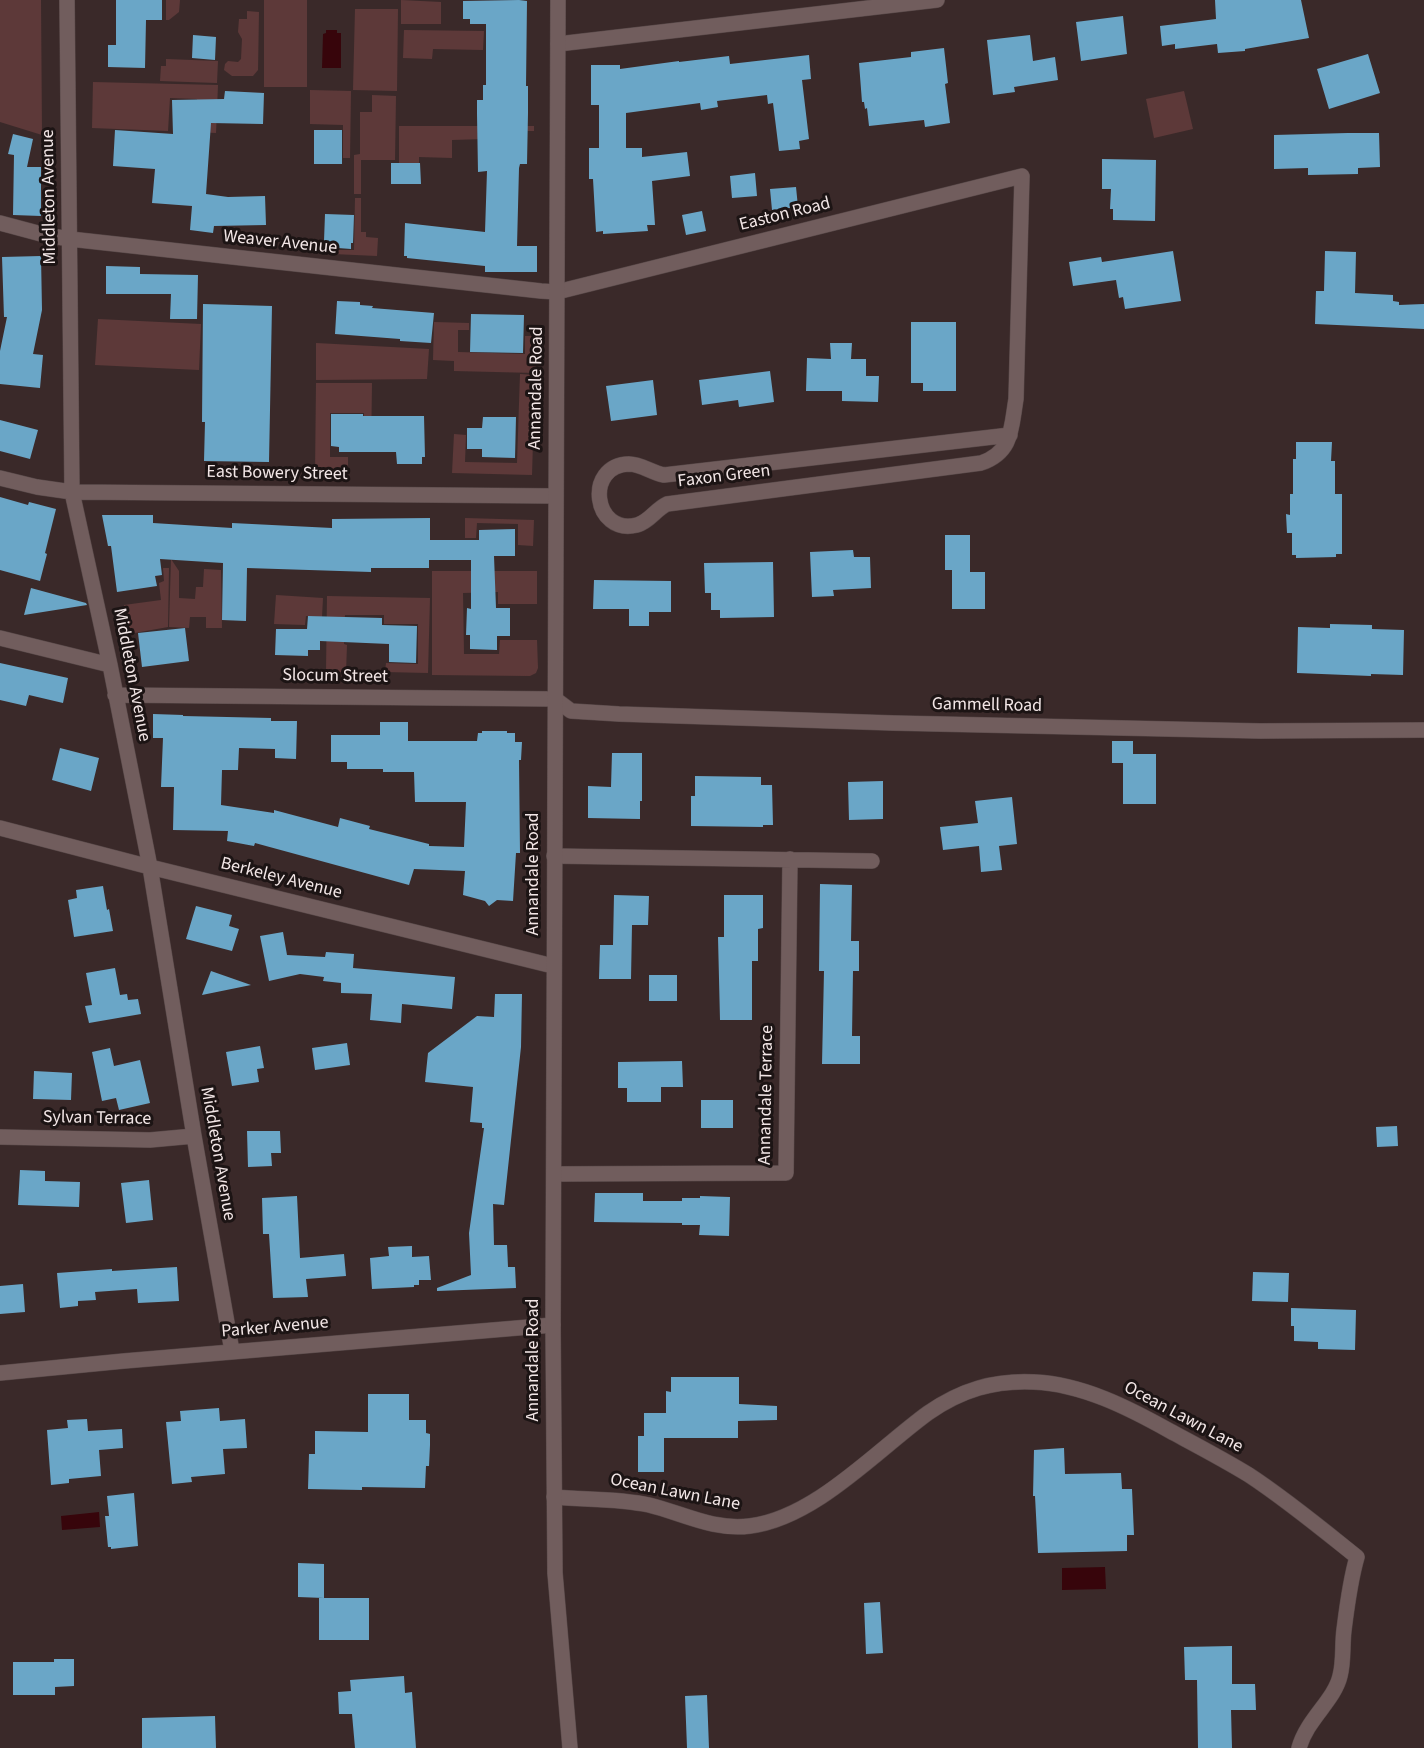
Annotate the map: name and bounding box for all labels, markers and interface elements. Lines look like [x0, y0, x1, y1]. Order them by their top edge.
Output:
street label: Middleton Avenue [38, 129, 62, 265]
street label: Easton Road [737, 193, 833, 237]
street label: Weaver Avenue [222, 226, 338, 260]
street label: Annandale Road [525, 326, 549, 450]
street label: Faxon Green [676, 461, 772, 493]
street label: East Bowery Street [206, 462, 348, 486]
street label: Middleton Avenue [107, 607, 155, 743]
street label: Slocum Street [282, 665, 388, 689]
street label: Gammell Road [932, 694, 1042, 718]
street label: Annandale Road [523, 812, 545, 936]
street label: Berkeley Avenue [218, 853, 344, 905]
street label: Annandale Terrace [755, 1025, 779, 1165]
street label: Middleton Avenue [195, 1085, 239, 1223]
street label: Sylvan Terrace [43, 1107, 151, 1131]
street label: Annandale Road [523, 1298, 545, 1422]
street label: Parker Avenue [220, 1313, 330, 1343]
street label: Ocean Lawn Lane [1120, 1378, 1246, 1458]
street label: Ocean Lawn Lane [608, 1470, 742, 1516]

